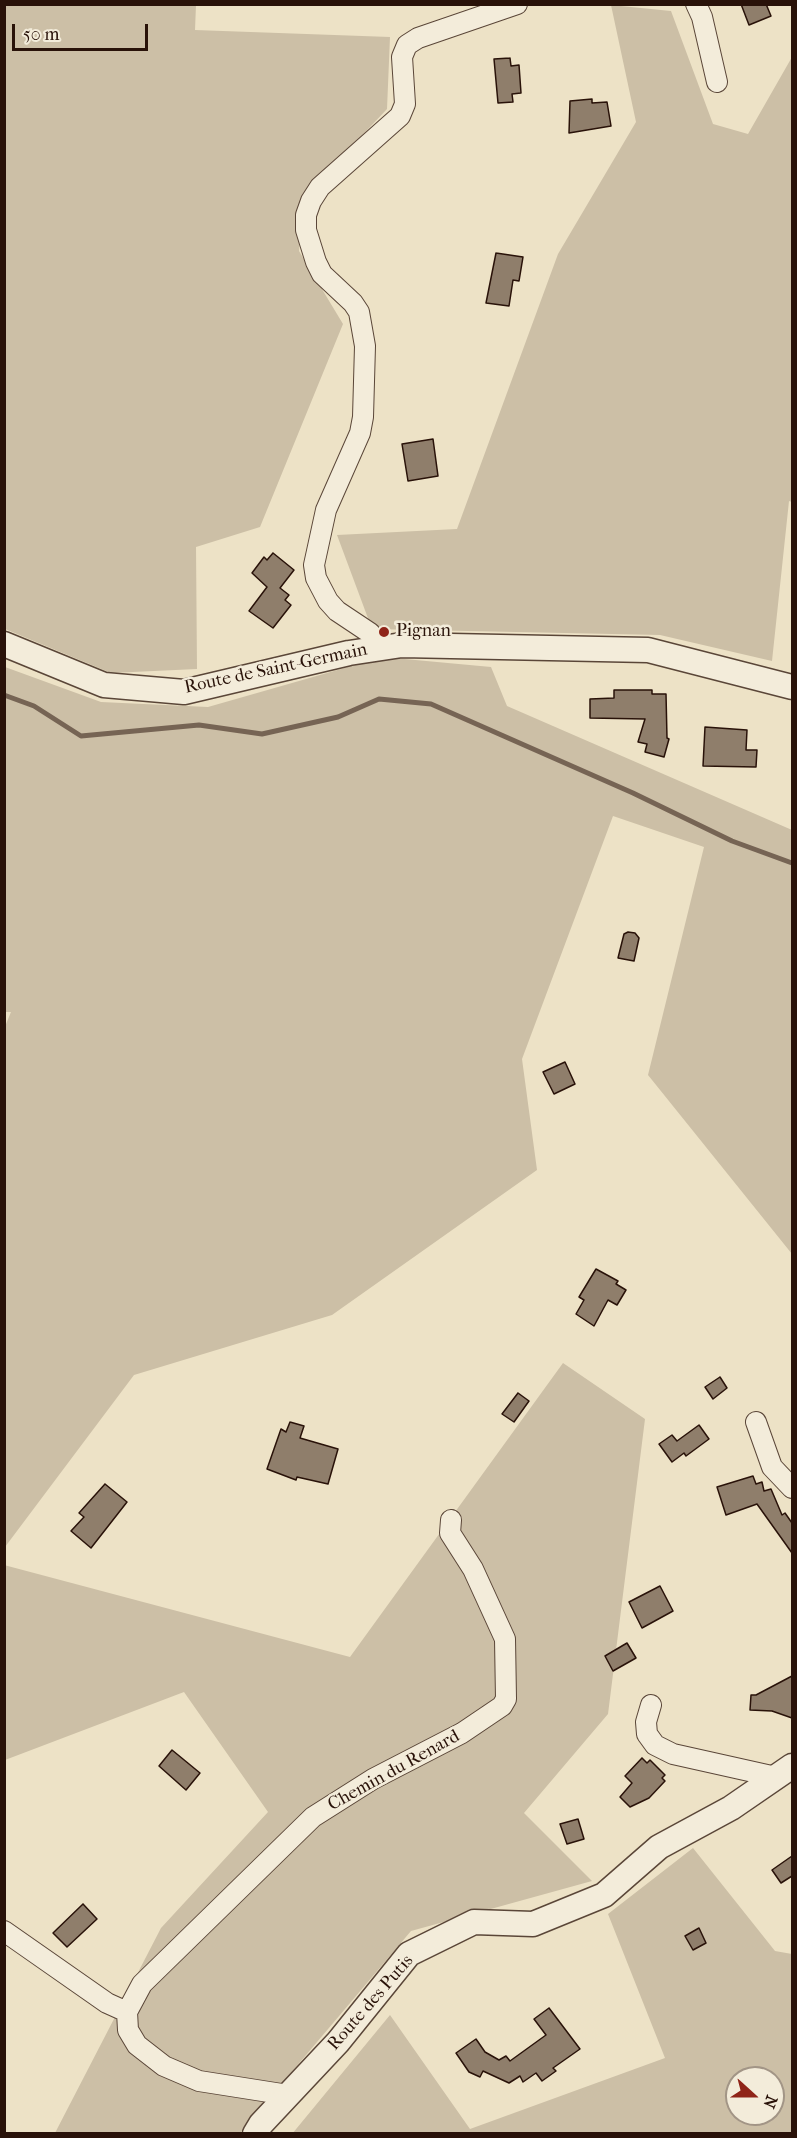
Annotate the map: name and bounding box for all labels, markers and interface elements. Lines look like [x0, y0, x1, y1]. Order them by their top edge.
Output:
scale bar [15, 12, 152, 50]
text: 50 m [23, 24, 59, 45]
place label: Pignan [396, 621, 451, 643]
marker: Pignan [377, 625, 391, 639]
street label: Route de Saint-Germain [183, 639, 369, 699]
street label: Chemin du Renard [324, 1726, 464, 1816]
street label: Route des Putis [324, 1951, 418, 2055]
north arrow [725, 2066, 785, 2126]
text: N [759, 2093, 781, 2111]

